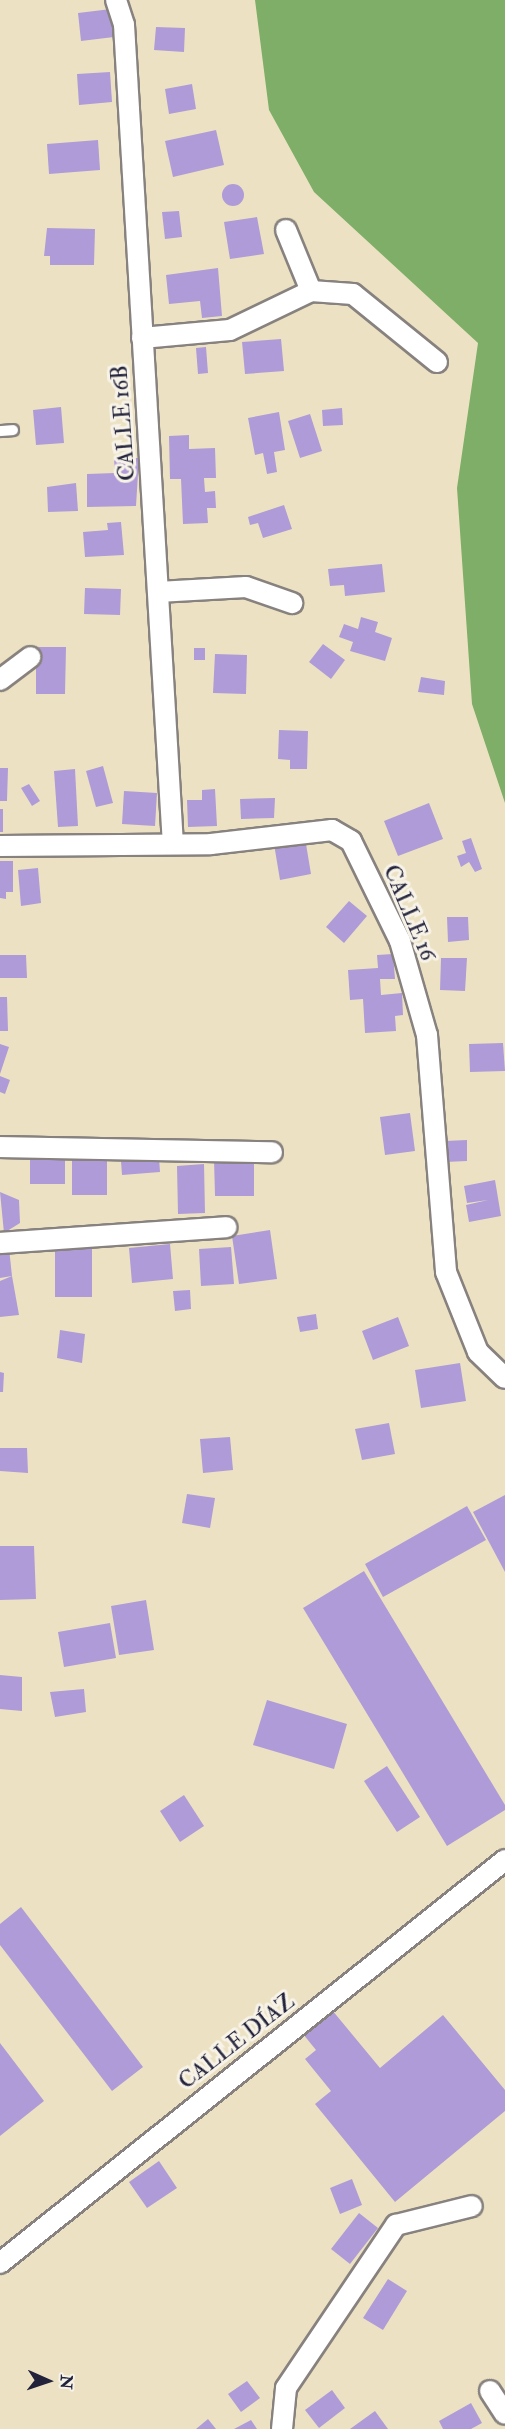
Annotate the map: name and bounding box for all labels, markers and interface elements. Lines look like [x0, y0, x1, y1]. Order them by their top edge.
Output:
street label: CALLE 16B [107, 364, 141, 482]
street label: CALLE 16 [377, 861, 441, 965]
street label: CALLE DÍAZ [174, 1989, 300, 2095]
north arrow [18, 2351, 78, 2411]
text: N [56, 2374, 76, 2390]

